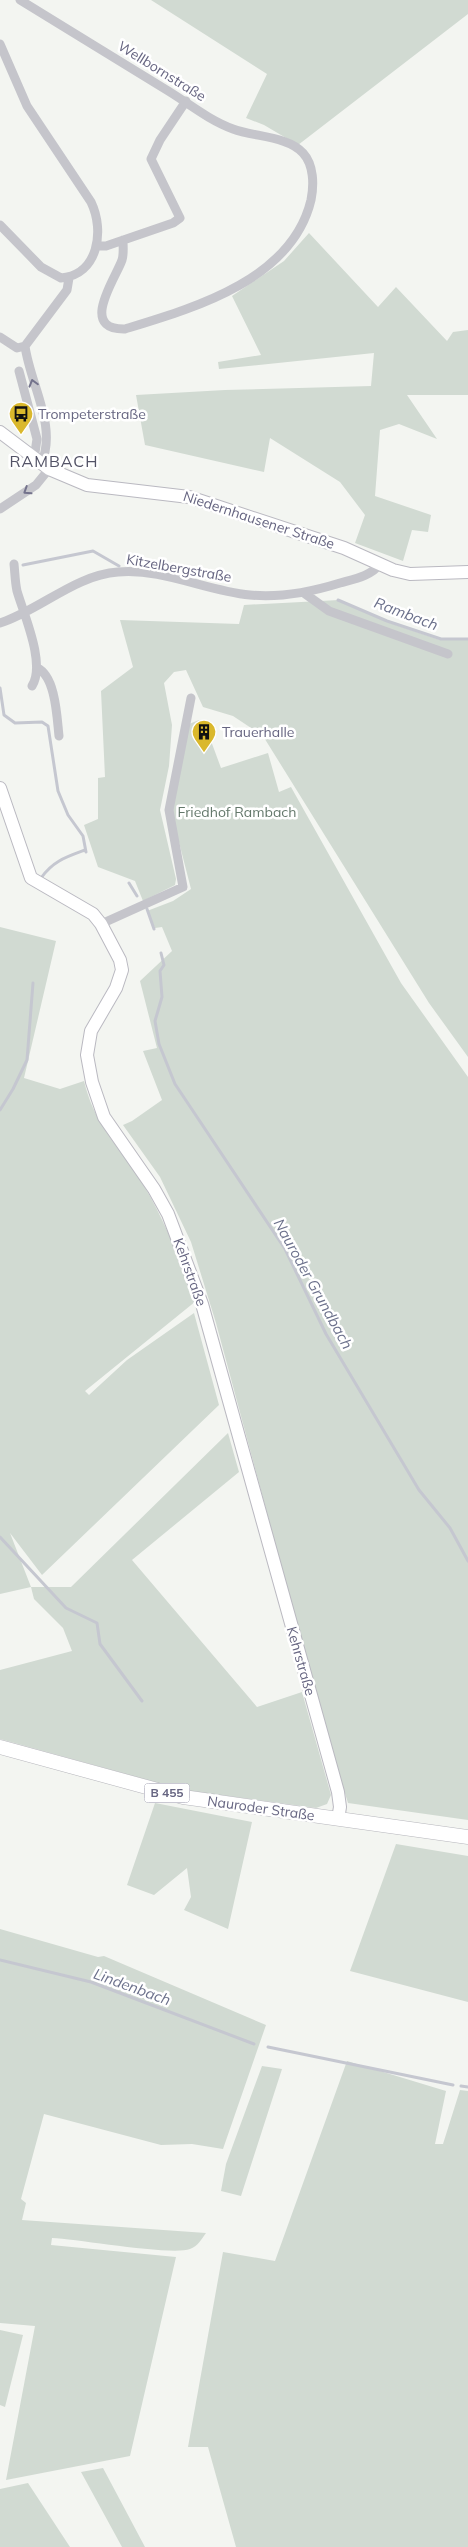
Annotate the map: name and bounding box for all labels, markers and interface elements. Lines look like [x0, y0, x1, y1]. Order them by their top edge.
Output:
street label: Wellbornstraße [115, 37, 209, 105]
one-way arrow [29, 379, 39, 387]
bus stop icon: Trompeterstraße [8, 401, 34, 435]
place label: Trompeterstraße [38, 405, 146, 423]
district label: RAMBACH [10, 451, 98, 471]
one-way arrow [23, 485, 32, 495]
street label: Niedernhausener Straße [181, 487, 337, 553]
street label: Kitzelbergstraße [125, 550, 233, 586]
water label: Rambach [372, 593, 441, 634]
building icon: Trauerhalle [191, 719, 217, 753]
place label: Trauerhalle [222, 723, 294, 741]
park label: Friedhof Rambach [178, 803, 296, 821]
water label: Nauroder Grundbach [270, 1215, 357, 1353]
street label: Kehrstraße [169, 1235, 211, 1309]
street label: Kehrstraße [283, 1624, 319, 1698]
road number: B 455 [144, 1784, 190, 1802]
street label: Nauroder Straße [206, 1792, 316, 1824]
water label: Lindenbach [91, 1964, 174, 2009]

